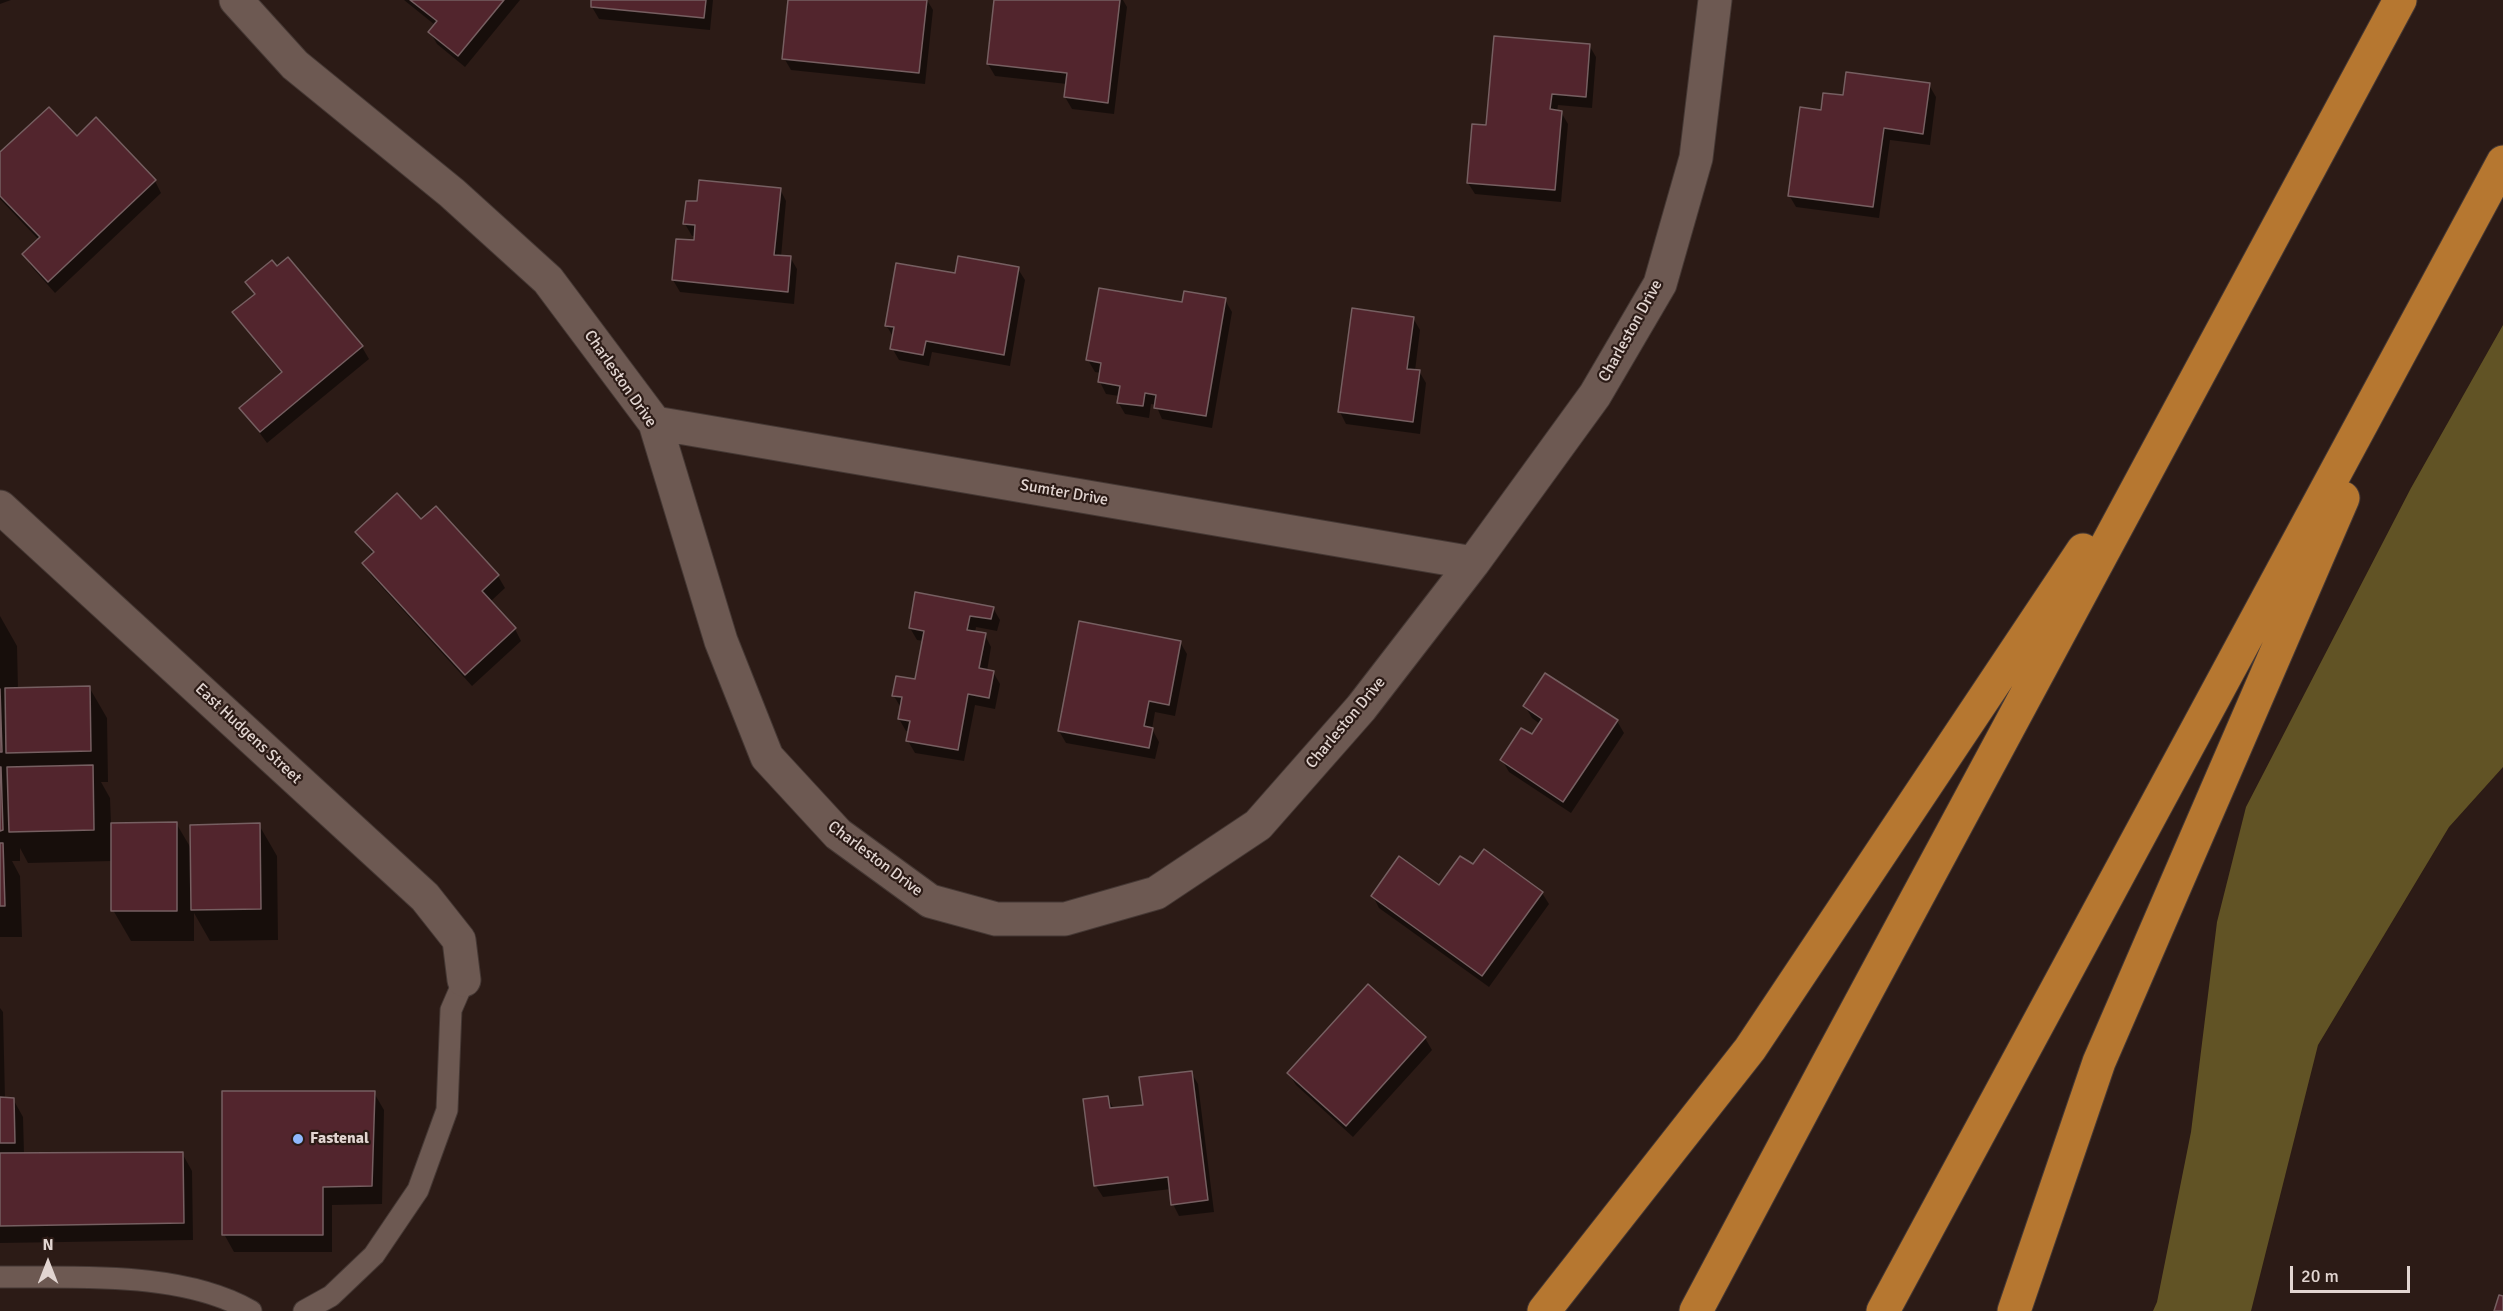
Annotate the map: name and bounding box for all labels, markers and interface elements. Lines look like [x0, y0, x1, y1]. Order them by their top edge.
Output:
street label: Charleston Drive [1595, 277, 1667, 385]
street label: Charleston Drive [580, 327, 660, 431]
street label: Sumter Drive [1018, 476, 1110, 510]
street label: Charleston Drive [1302, 673, 1390, 773]
street label: East Hudgens Street [191, 680, 305, 788]
street label: Charleston Drive [824, 817, 926, 901]
place label: Fastenal [310, 1129, 369, 1149]
marker: Fastenal [291, 1132, 305, 1146]
north arrow [18, 1233, 78, 1293]
text: N [42, 1235, 54, 1255]
scale bar [2293, 1254, 2413, 1292]
text: 20 m [2301, 1265, 2339, 1287]

